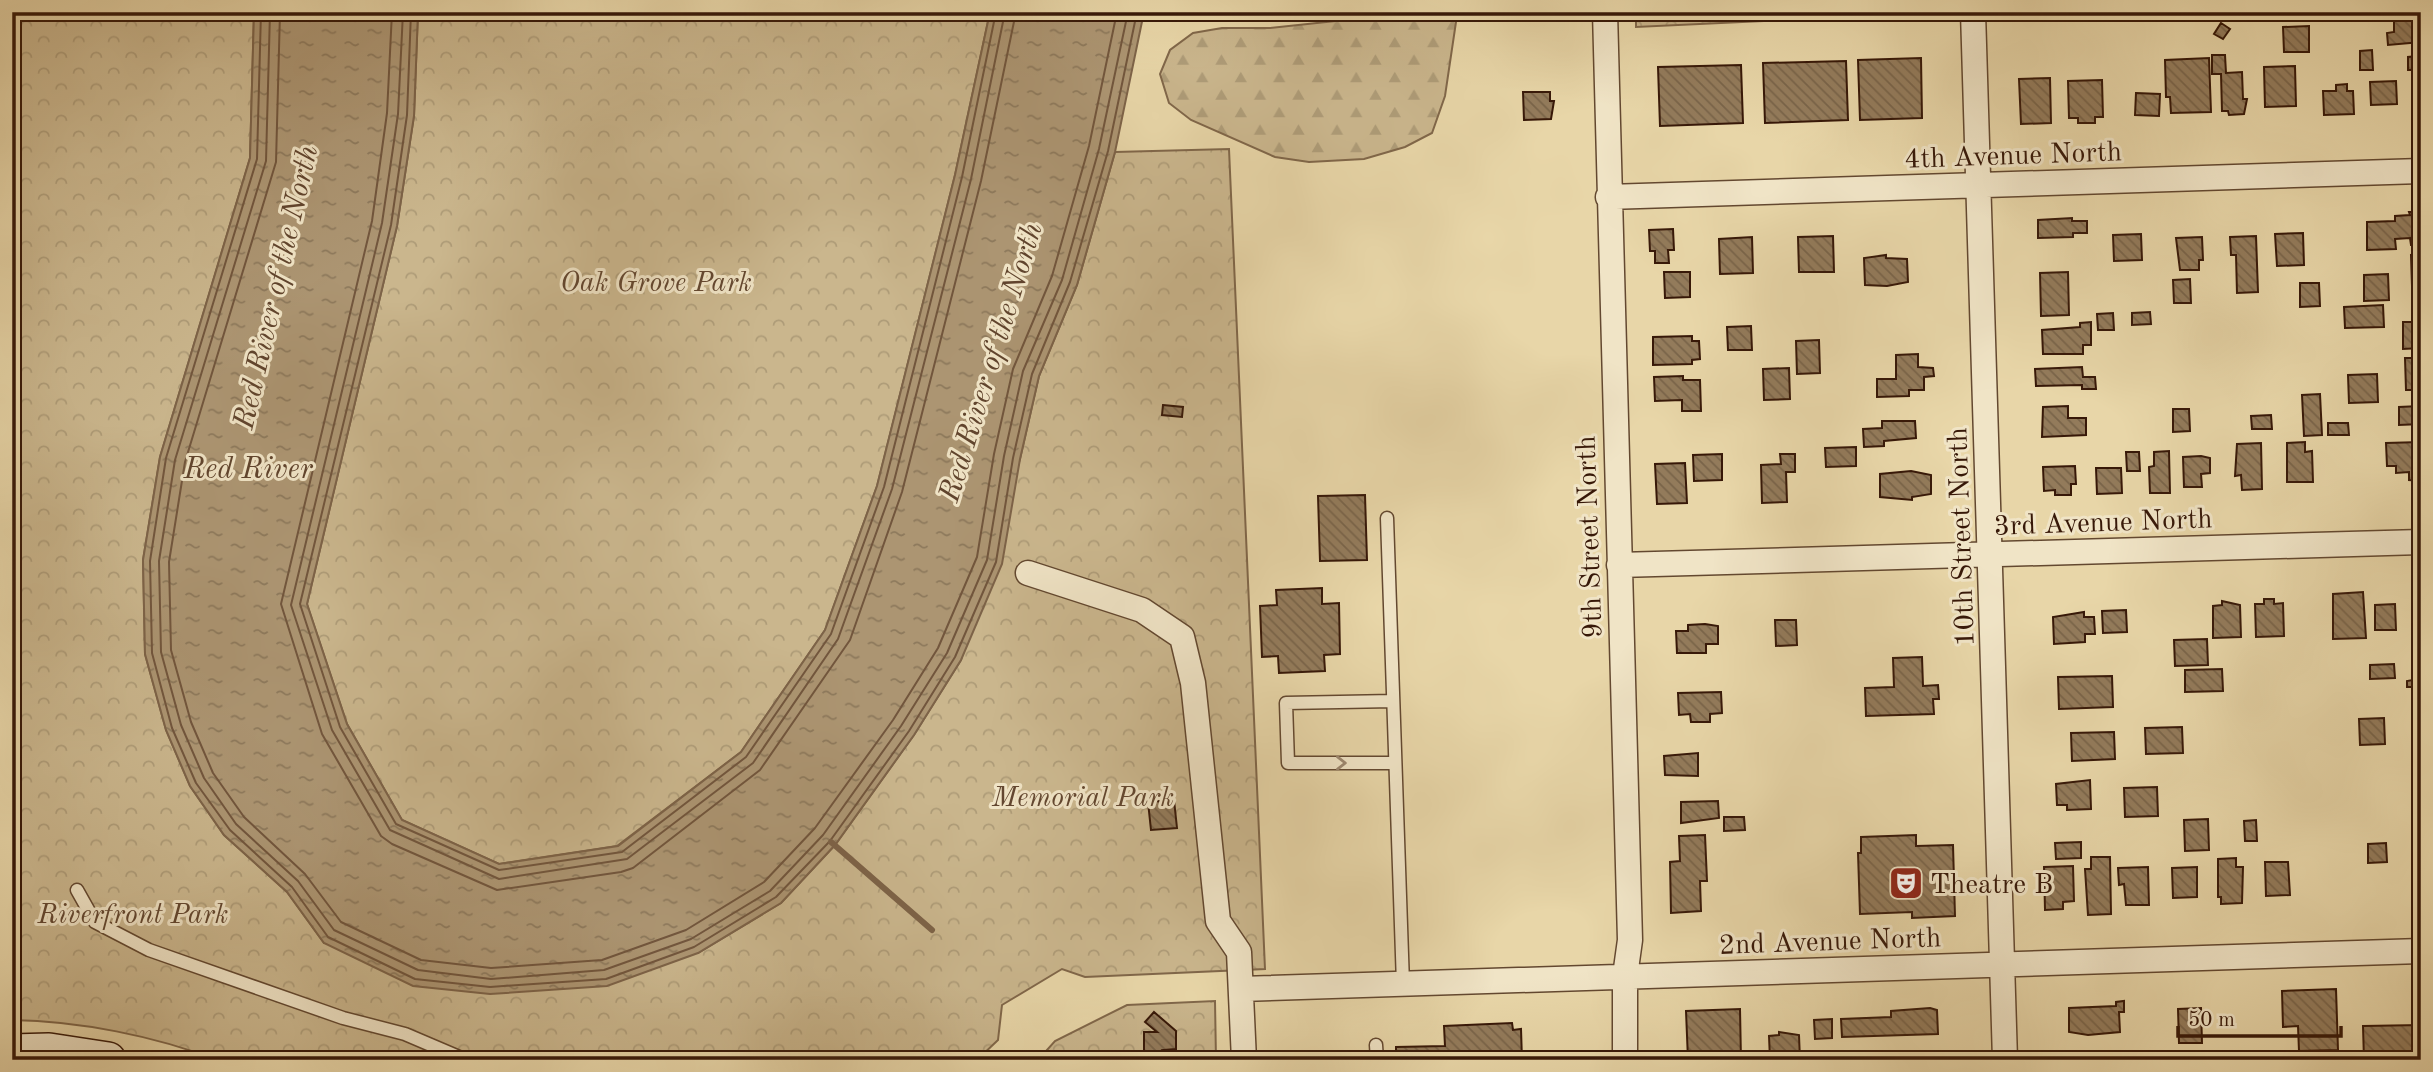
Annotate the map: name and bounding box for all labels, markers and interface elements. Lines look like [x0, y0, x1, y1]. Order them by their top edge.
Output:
street label: 4th Avenue North [1904, 139, 2122, 175]
water label: Red River of the North [229, 143, 324, 433]
water label: Red River of the North [935, 219, 1049, 507]
park label: Oak Grove Park [560, 270, 752, 298]
street label: 10th Street North [1945, 427, 1981, 647]
street label: 9th Street North [1573, 435, 1609, 639]
water label: Red River [182, 455, 314, 485]
street label: 3rd Avenue North [1993, 506, 2213, 542]
one-way arrow [1336, 755, 1347, 771]
park label: Memorial Park [991, 785, 1174, 813]
theatre icon: Theatre B [1887, 864, 1925, 902]
place label: Theatre B [1930, 872, 2053, 900]
park label: Riverfront Park [37, 902, 228, 930]
street label: 2nd Avenue North [1718, 925, 1942, 961]
scale bar [2178, 995, 2340, 1039]
text: 50 m [2188, 1010, 2235, 1031]

